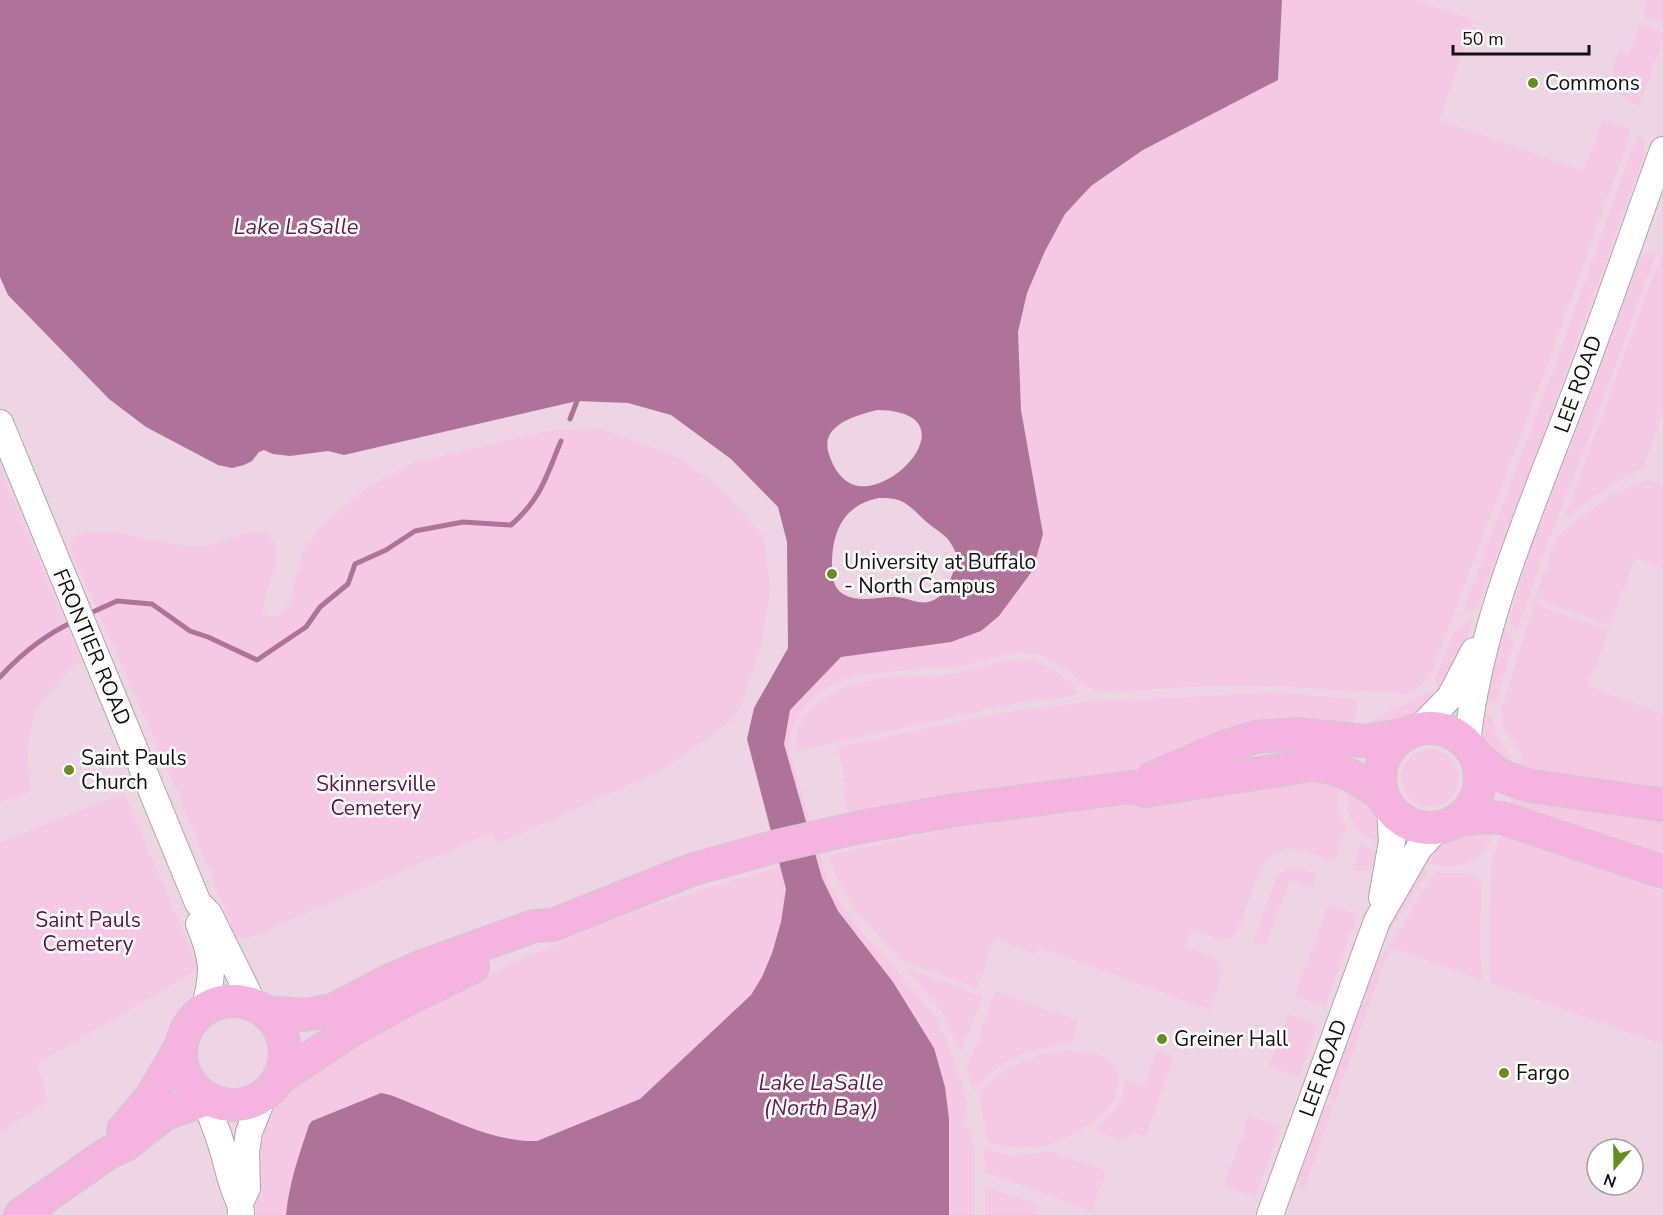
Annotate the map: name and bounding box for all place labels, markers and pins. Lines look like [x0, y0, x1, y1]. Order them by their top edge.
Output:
place label: Commons [1545, 69, 1640, 97]
marker: Commons [1526, 76, 1540, 90]
place label: University at Buffalo - North Campus [844, 548, 1036, 600]
marker: University at Buffalo - North Campus [825, 567, 839, 581]
place label: Saint Pauls Church [81, 744, 187, 796]
marker: Saint Pauls Church [62, 763, 76, 777]
place label: Greiner Hall [1174, 1025, 1289, 1053]
marker: Greiner Hall [1155, 1032, 1169, 1046]
place label: Fargo [1516, 1059, 1570, 1087]
marker: Fargo [1497, 1066, 1511, 1080]

